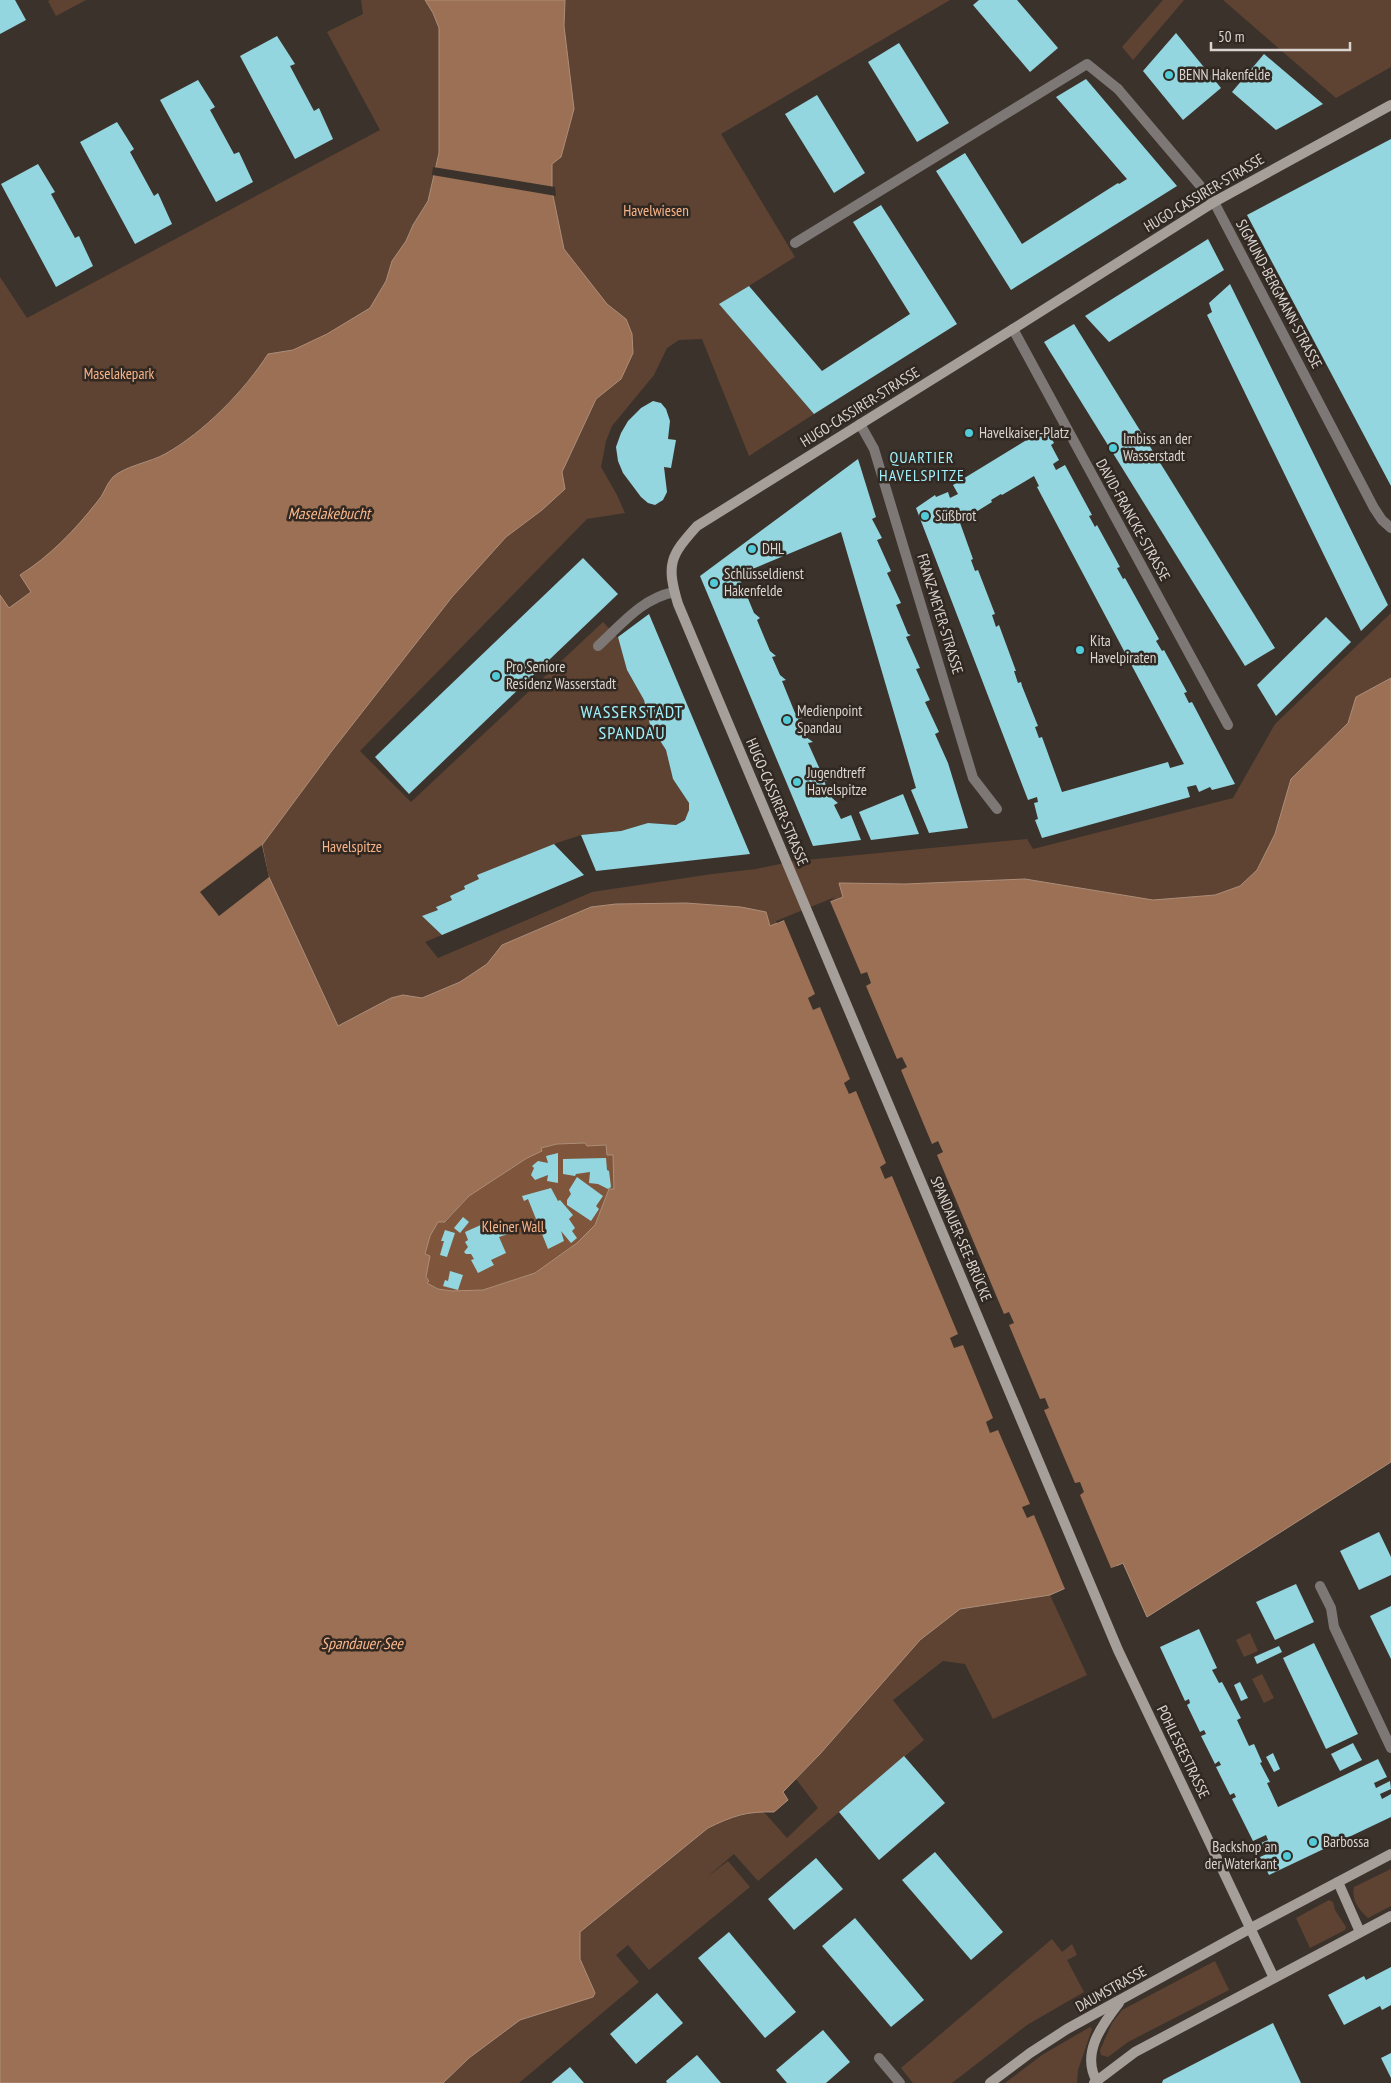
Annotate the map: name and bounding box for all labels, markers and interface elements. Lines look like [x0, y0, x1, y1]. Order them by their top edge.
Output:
scale bar [1211, 20, 1350, 52]
text: 50 m [1218, 27, 1244, 46]
place label: BENN Hakenfelde [1179, 65, 1270, 84]
marker: BENN Hakenfelde [1163, 69, 1175, 81]
street label: HUGO-CASSIRER-STRASSE [1140, 149, 1267, 236]
park label: Havelwiesen [623, 201, 689, 220]
street label: SIGMUND-BERGMANN-STRASSE [1232, 216, 1327, 372]
street label: HUGO-CASSIRER-STRASSE [797, 362, 923, 451]
park label: Maselakepark [84, 364, 154, 383]
place label: Havelkaiser-Platz [979, 423, 1069, 442]
marker: Havelkaiser-Platz [963, 427, 975, 439]
place label: Imbiss an der Wasserstadt [1123, 429, 1193, 465]
marker: Imbiss an der Wasserstadt [1107, 442, 1119, 454]
district label: QUARTIER HAVELSPITZE [879, 447, 965, 485]
street label: DAVID-FRANCKE-STRASSE [1092, 456, 1175, 584]
water label: Maselakebucht [288, 503, 372, 523]
place label: Süßbrot [935, 506, 976, 525]
marker: Süßbrot [919, 510, 931, 522]
place label: DHL [762, 539, 785, 558]
marker: DHL [746, 543, 758, 555]
street label: FRANZ-MEYER-STRASSE [913, 551, 968, 676]
place label: Schlüsseldienst Hakenfelde [724, 564, 804, 600]
marker: Schlüsseldienst Hakenfelde [708, 577, 720, 589]
place label: Kita Havelpiraten [1090, 631, 1156, 667]
marker: Kita Havelpiraten [1074, 644, 1086, 656]
place label: Pro Seniore Residenz Wasserstadt [506, 657, 616, 693]
marker: Pro Seniore Residenz Wasserstadt [490, 670, 502, 682]
district label: WASSERSTADT SPANDAU [580, 700, 684, 744]
place label: Medienpoint Spandau [797, 701, 862, 737]
marker: Medienpoint Spandau [781, 714, 793, 726]
street label: HUGO-CASSIRER-STRASSE [742, 735, 813, 868]
place label: Jugendtreff Havelspitze [806, 763, 867, 799]
marker: Jugendtreff Havelspitze [791, 776, 803, 788]
park label: Havelspitze [322, 837, 382, 856]
street label: SPANDAUER-SEE-BRÜCKE [927, 1173, 996, 1304]
park label: Kleiner Wall [482, 1217, 545, 1236]
water label: Spandauer See [321, 1633, 404, 1653]
street label: POHLESEESTRASSE [1153, 1702, 1214, 1801]
place label: Barbossa [1323, 1832, 1369, 1851]
marker: Barbossa [1307, 1836, 1319, 1848]
place label: Backshop an der Waterkant [1205, 1837, 1277, 1873]
marker: Backshop an der Waterkant [1281, 1850, 1293, 1862]
street label: DAUMSTRASSE [1072, 1961, 1150, 2016]

